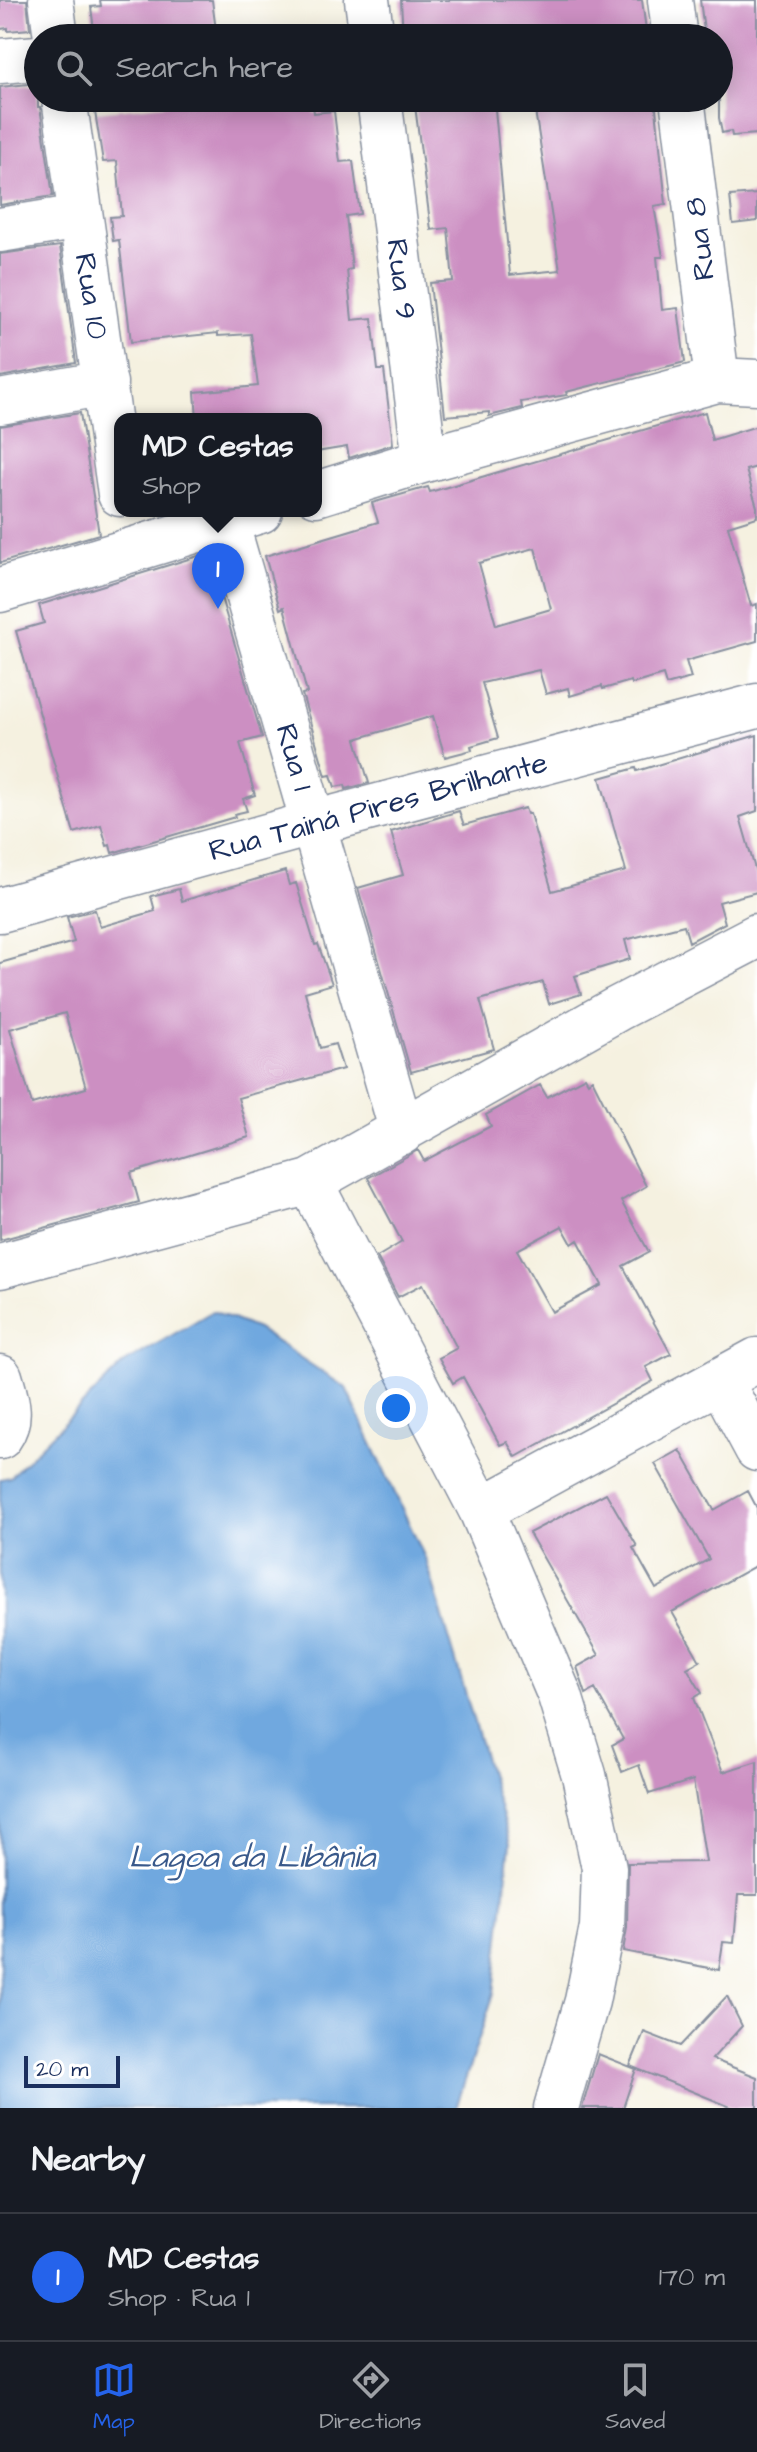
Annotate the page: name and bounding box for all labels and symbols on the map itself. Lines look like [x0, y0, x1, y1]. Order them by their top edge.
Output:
street label: Rua 8 [674, 195, 726, 283]
street label: Rua 9 [375, 236, 427, 322]
street label: Rua 10 [63, 250, 119, 342]
pin: 1 [192, 543, 244, 609]
street label: Rua 1 [265, 719, 324, 796]
street label: Rua Tainá Pires Brilhante [204, 742, 552, 872]
your location [376, 1388, 416, 1428]
water label: Lagoa da Libânia [129, 1835, 377, 1881]
scale bar [24, 2052, 120, 2088]

